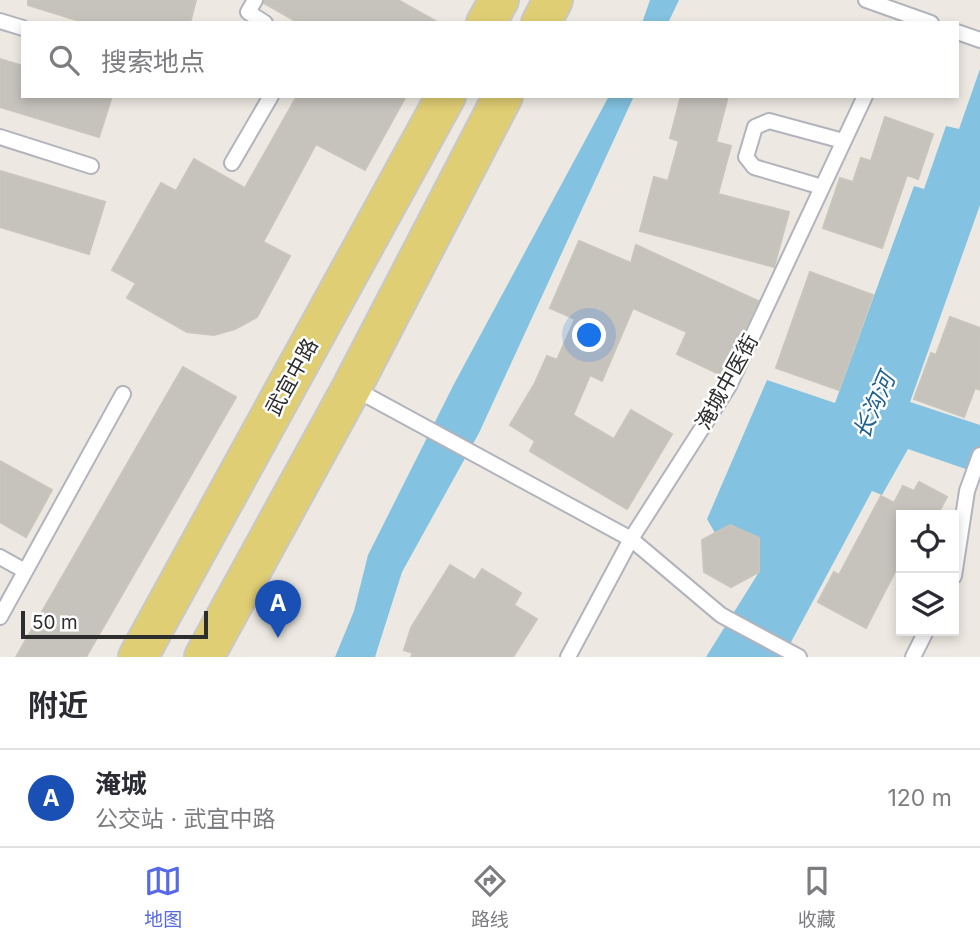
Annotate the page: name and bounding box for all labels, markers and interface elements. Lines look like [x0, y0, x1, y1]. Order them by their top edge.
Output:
search box [21, 21, 959, 98]
icon: search [45, 41, 83, 79]
text: 搜索地点 [101, 46, 205, 77]
your location [572, 318, 606, 352]
street label: 淹城中医街 [690, 330, 763, 434]
street label: 武宜中路 [260, 334, 323, 420]
water label: 长沟河 [847, 365, 902, 443]
map controls [896, 510, 959, 636]
button: locate [896, 510, 959, 573]
button: layers [896, 573, 959, 636]
pin: A [255, 580, 301, 638]
scale bar [21, 608, 208, 640]
text: 50 m [32, 611, 78, 634]
text: 附近 [28, 687, 88, 723]
text: 淹城 [95, 768, 147, 799]
text: A [42, 784, 60, 812]
text: 120 m [887, 784, 952, 812]
text: 公交站 · 武宜中路 [95, 805, 276, 833]
tab: 地图 [144, 862, 182, 931]
tab: 路线 [471, 862, 509, 931]
tab: 收藏 [798, 862, 836, 931]

